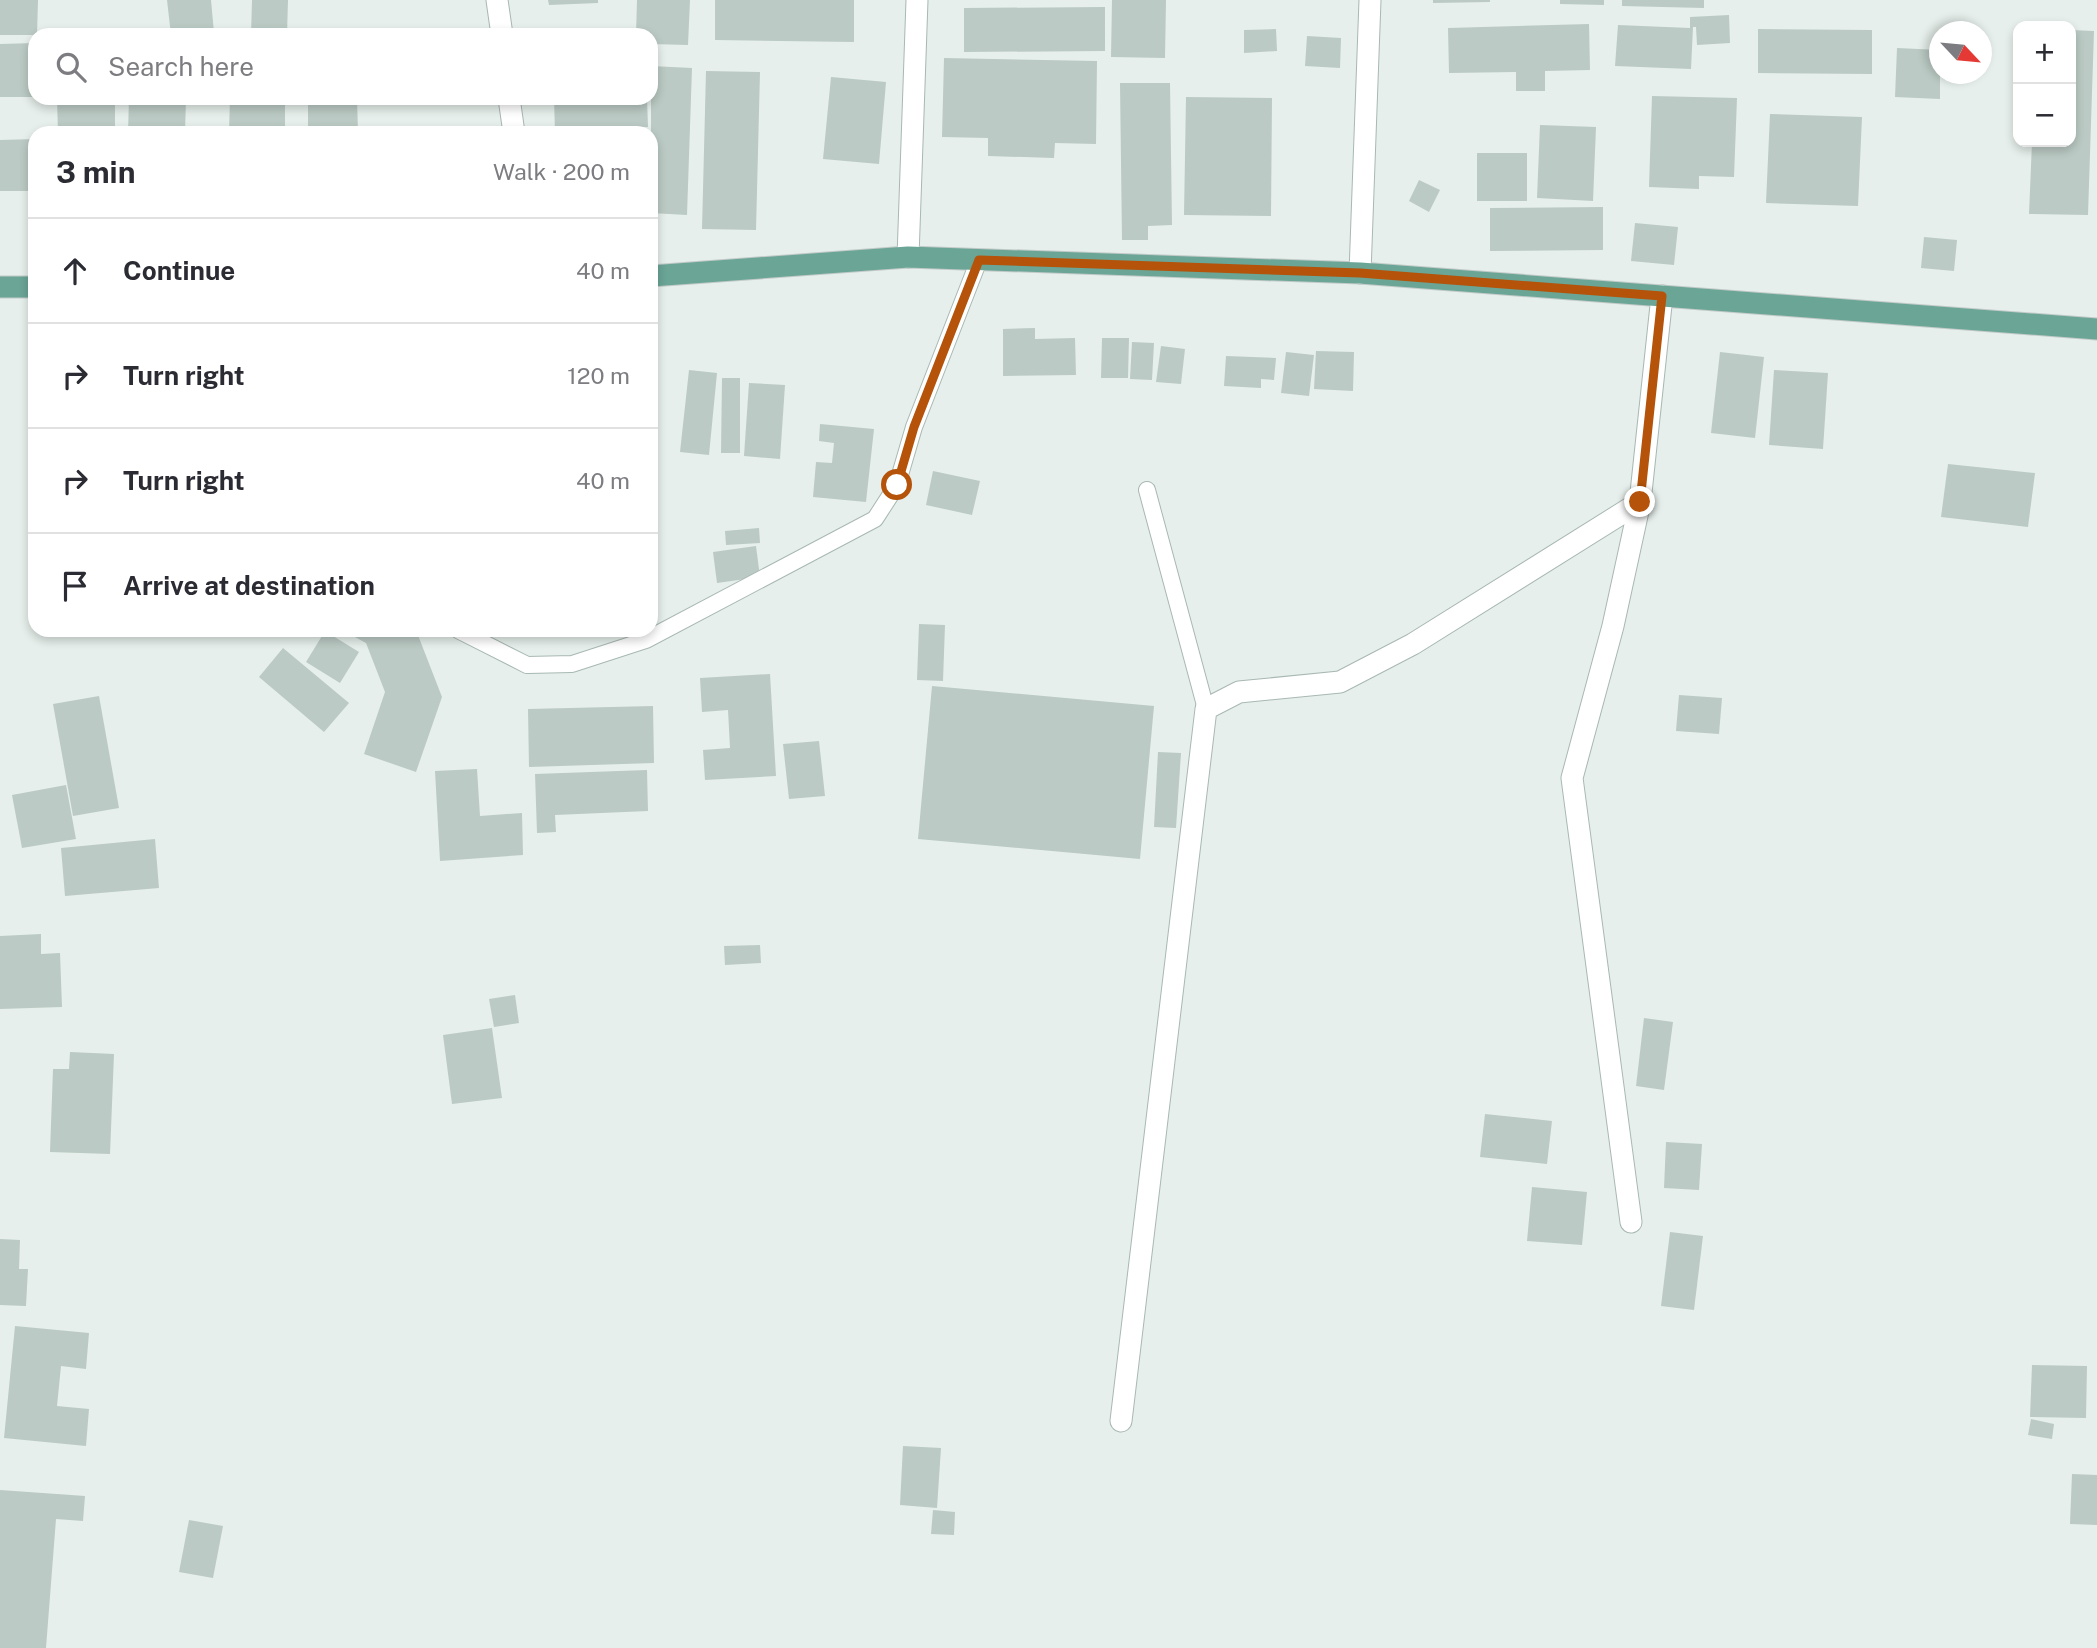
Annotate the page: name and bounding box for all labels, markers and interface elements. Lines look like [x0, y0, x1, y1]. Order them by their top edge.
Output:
north arrow [1929, 21, 1992, 84]
map controls [2013, 21, 2076, 147]
button: + [2013, 21, 2076, 84]
search box [28, 28, 658, 105]
icon: search [52, 48, 90, 86]
text: Search here [108, 51, 254, 82]
button: − [2013, 84, 2076, 147]
text: 3 min [56, 154, 135, 190]
text: Walk · 200 m [493, 158, 630, 185]
icon: ahead [56, 252, 94, 290]
text: Continue [123, 255, 235, 286]
text: 40 m [576, 257, 630, 284]
icon: right [56, 357, 94, 395]
text: Turn right [123, 360, 245, 391]
text: 120 m [567, 362, 630, 389]
icon: right [56, 462, 94, 500]
text: Turn right [123, 465, 245, 496]
text: 40 m [576, 467, 630, 494]
route start [881, 469, 912, 500]
route end [1624, 486, 1655, 517]
icon: arrive [56, 567, 94, 605]
text: Arrive at destination [123, 570, 375, 601]

